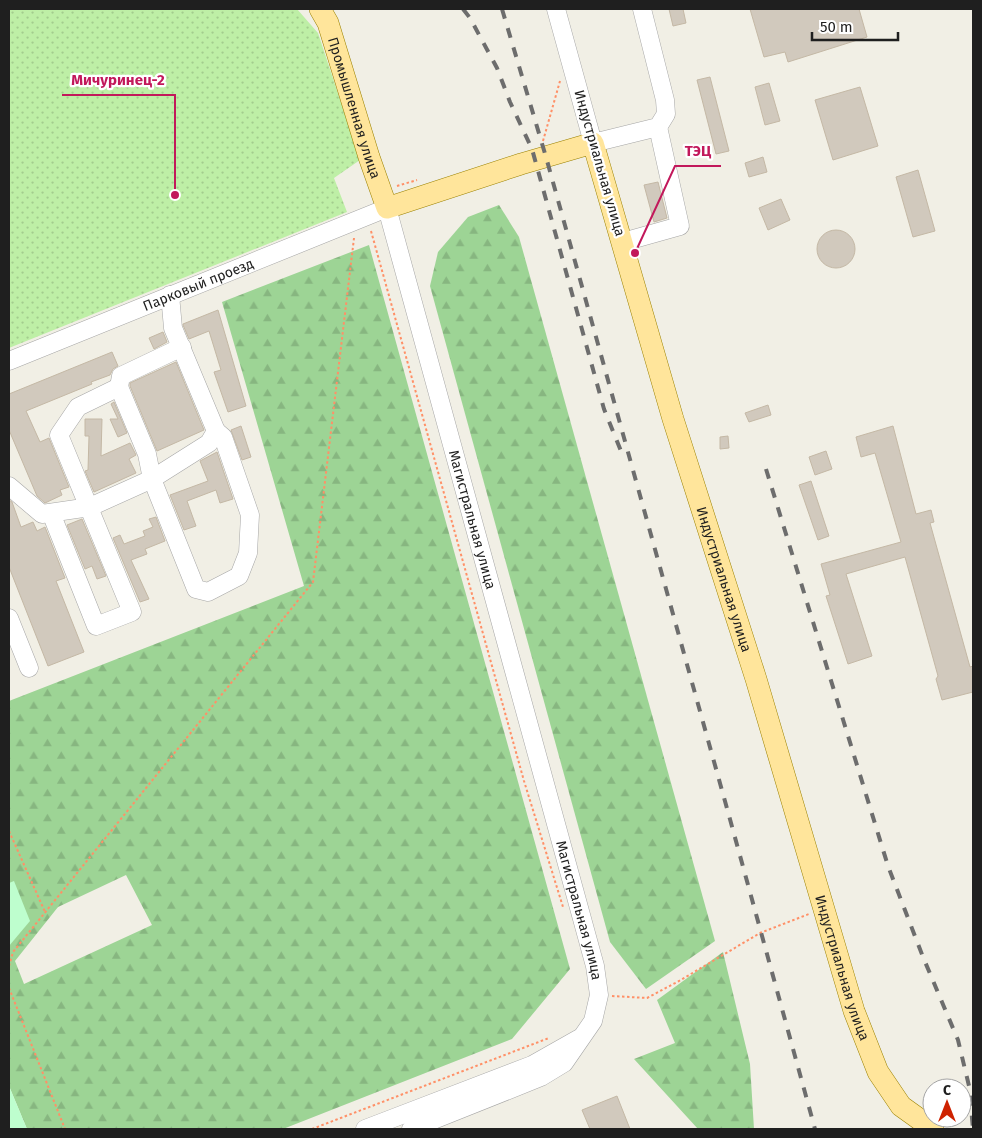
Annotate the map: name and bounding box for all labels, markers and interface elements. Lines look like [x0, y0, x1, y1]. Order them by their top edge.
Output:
scale bar [812, 10, 898, 42]
text: 50 m [820, 18, 853, 36]
street label: Промышленная улица [324, 35, 384, 181]
callout: Мичуринец-2 [62, 65, 175, 95]
text: Мичуринец-2 [71, 71, 165, 89]
street label: Индустриальная улица [570, 88, 629, 238]
callout: ТЭЦ [675, 136, 721, 166]
text: ТЭЦ [685, 142, 712, 160]
street label: Парковый проезд [140, 255, 256, 315]
street label: Магистральная улица [445, 448, 499, 591]
street label: Индустриальная улица [693, 505, 755, 654]
street label: Магистральная улица [552, 839, 605, 981]
street label: Индустриальная улица [811, 893, 873, 1043]
north arrow [922, 1078, 972, 1128]
text: С [943, 1082, 951, 1099]

